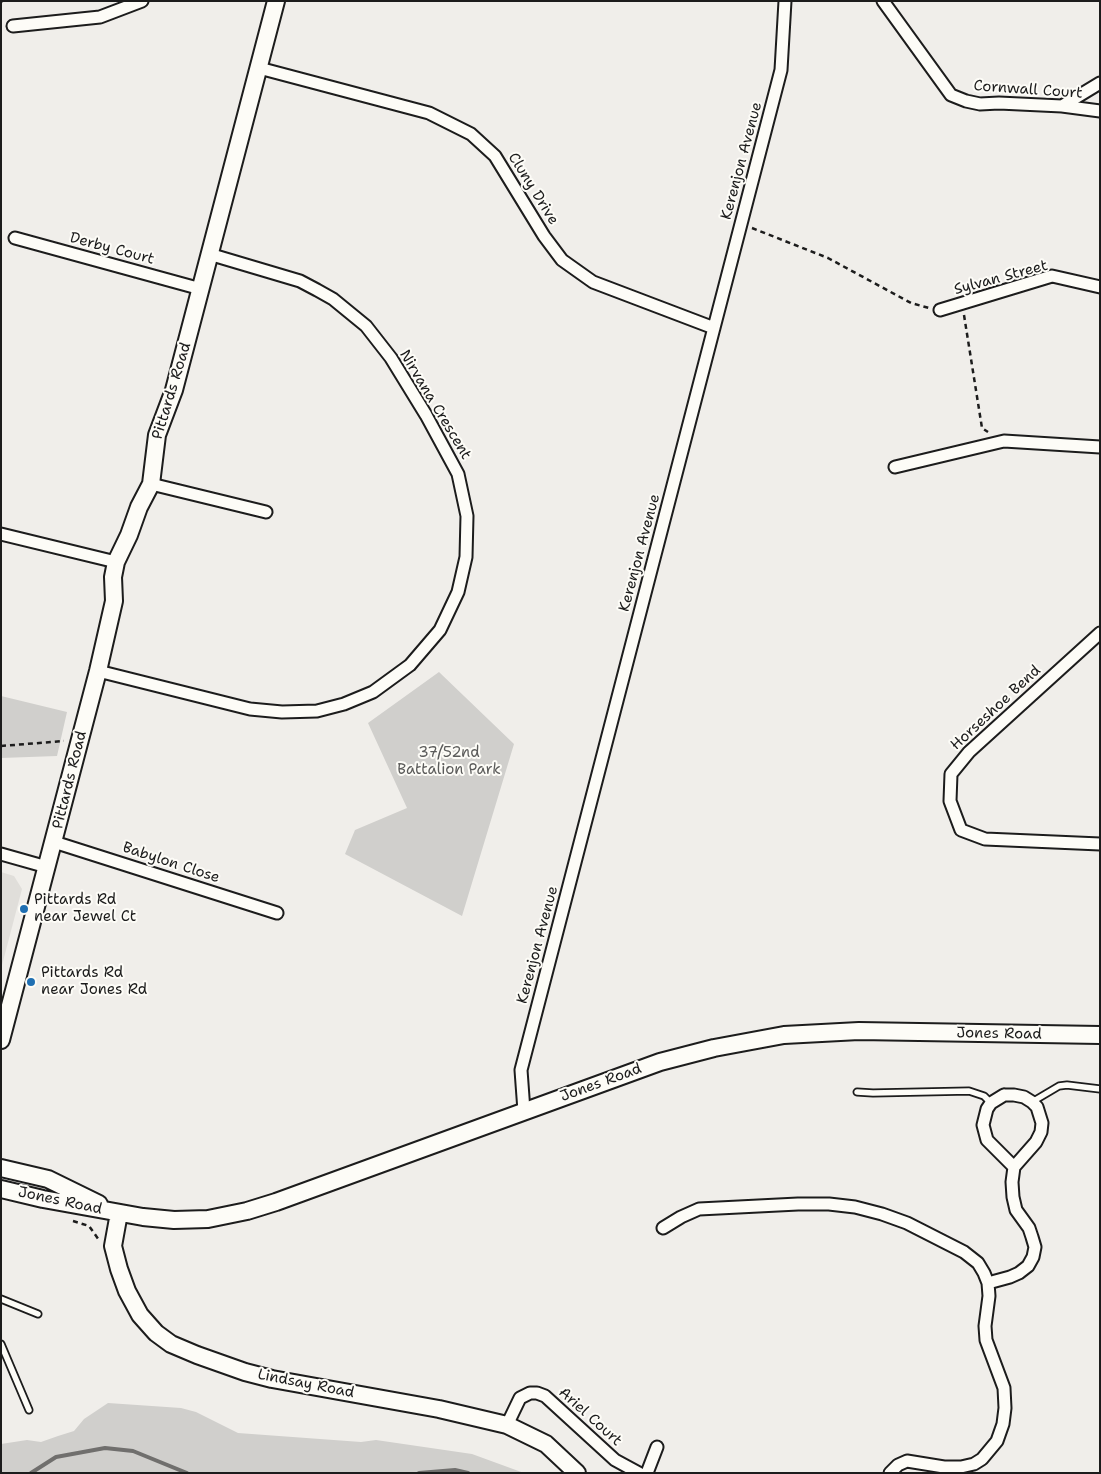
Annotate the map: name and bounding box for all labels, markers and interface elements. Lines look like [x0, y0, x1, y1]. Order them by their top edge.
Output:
street label: Cornwall Court [973, 77, 1083, 103]
street label: Kerenjon Avenue [718, 100, 766, 222]
street label: Cluny Drive [504, 150, 562, 228]
street label: Derby Court [68, 229, 156, 269]
street label: Sylvan Street [952, 257, 1050, 299]
street label: Pittards Road [149, 340, 195, 442]
street label: Nirvana Crescent [395, 347, 475, 463]
street label: Kerenjon Avenue [616, 492, 664, 614]
street label: Horseshoe Bend [947, 662, 1045, 754]
street label: Pittards Road [49, 729, 91, 831]
park label: 37/52nd Battalion Park [397, 744, 501, 779]
street label: Babylon Close [120, 839, 222, 887]
street label: Kerenjon Avenue [514, 884, 562, 1006]
place label: Pittards Rd near Jewel Ct [34, 891, 136, 926]
marker: Pittards Rd near Jewel Ct [18, 903, 30, 915]
place label: Pittards Rd near Jones Rd [41, 964, 147, 999]
marker: Pittards Rd near Jones Rd [25, 976, 37, 988]
street label: Jones Road [956, 1024, 1042, 1044]
street label: Jones Road [558, 1060, 644, 1106]
street label: Jones Road [16, 1183, 104, 1219]
street label: Lindsay Road [256, 1366, 356, 1402]
street label: Ariel Court [555, 1384, 625, 1450]

